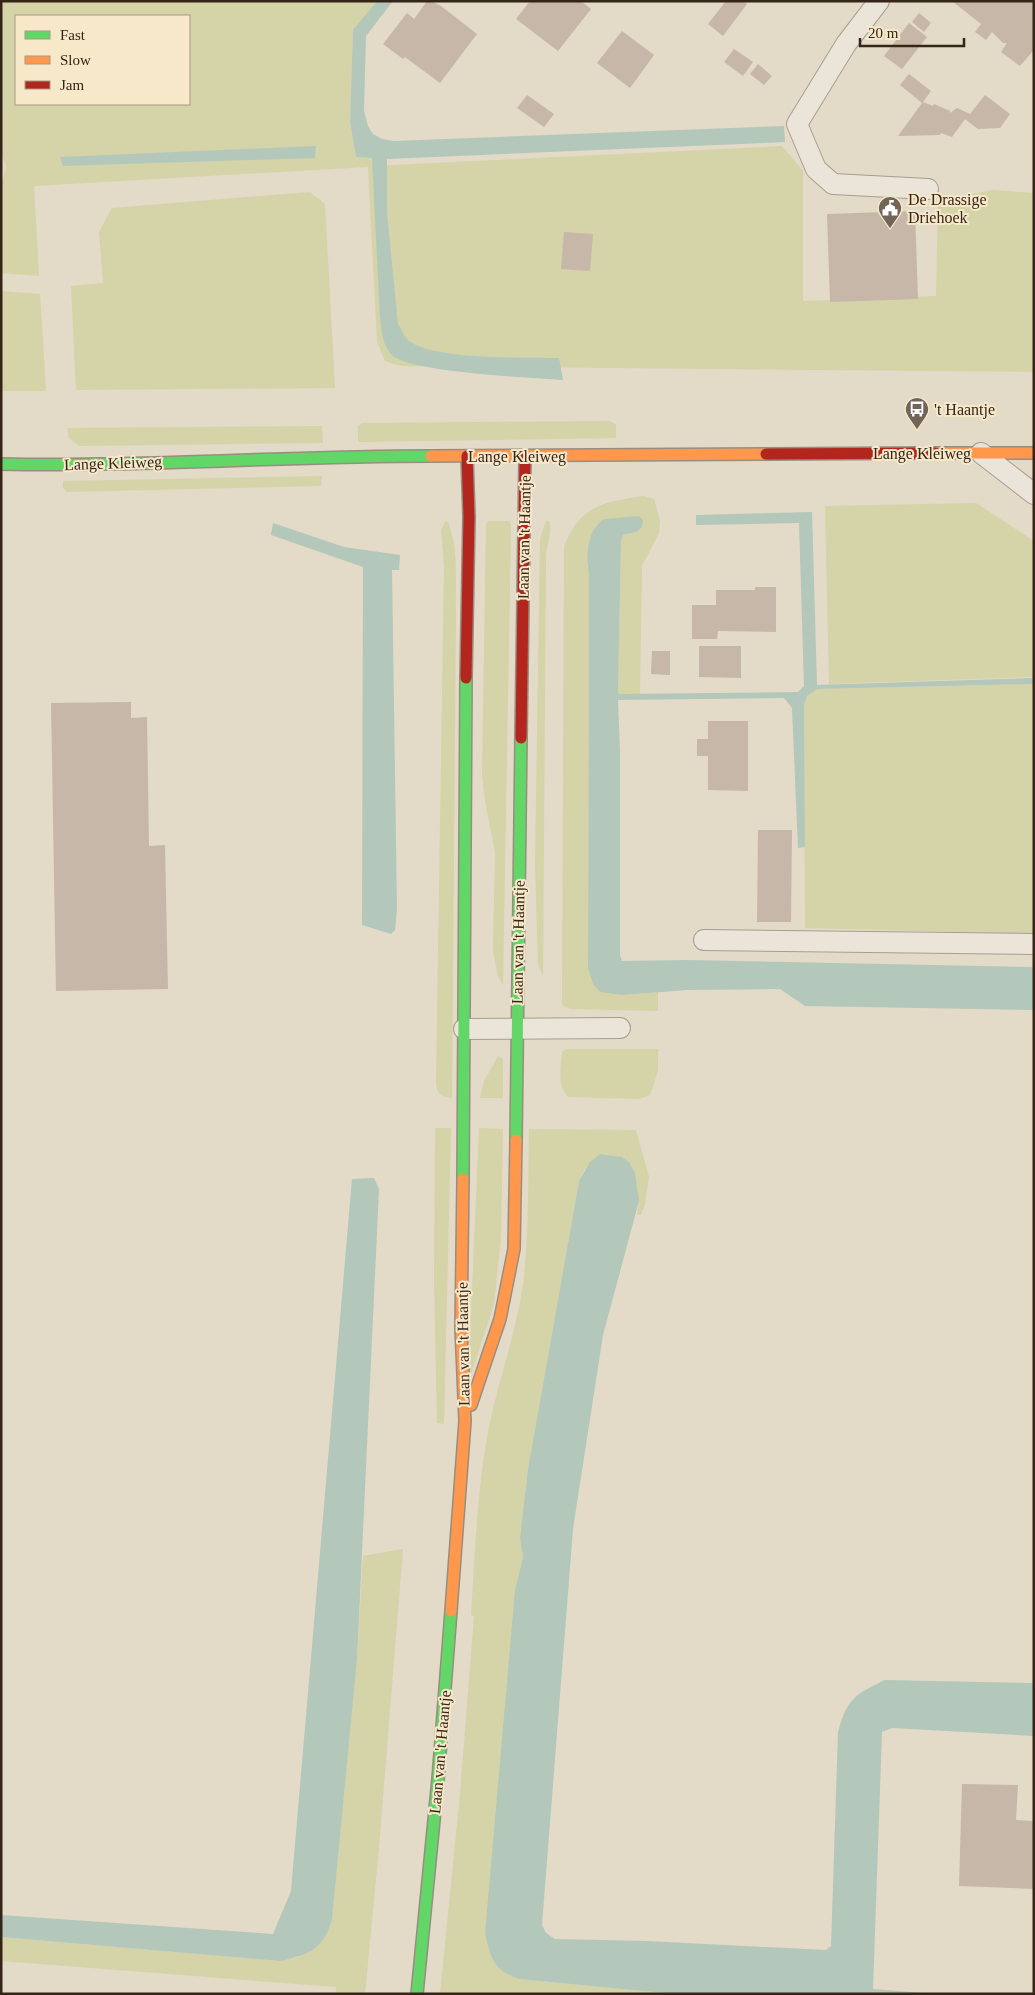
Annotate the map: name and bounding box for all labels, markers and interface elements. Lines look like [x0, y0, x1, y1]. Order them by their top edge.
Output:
legend [15, 15, 190, 105]
scale bar [860, 15, 964, 47]
text: 20 m [868, 25, 899, 41]
text: Fast [60, 27, 86, 43]
text: Slow [60, 52, 91, 68]
text: Jam [60, 77, 84, 93]
place label: De Drassige Driehoek [908, 191, 987, 226]
public building icon: De Drassige Driehoek [877, 195, 903, 229]
bus stop icon: 't Haantje [904, 396, 930, 430]
place label: 't Haantje [934, 401, 995, 419]
street label: Lange Kleiweg [873, 445, 971, 463]
street label: Lange Kleiweg [468, 448, 566, 466]
street label: Lange Kleiweg [64, 453, 162, 474]
street label: Laan van 't Haantje [514, 475, 535, 599]
street label: Laan van 't Haantje [508, 880, 529, 1004]
street label: Laan van 't Haantje [453, 1282, 474, 1406]
street label: Laan van 't Haantje [426, 1689, 455, 1815]

